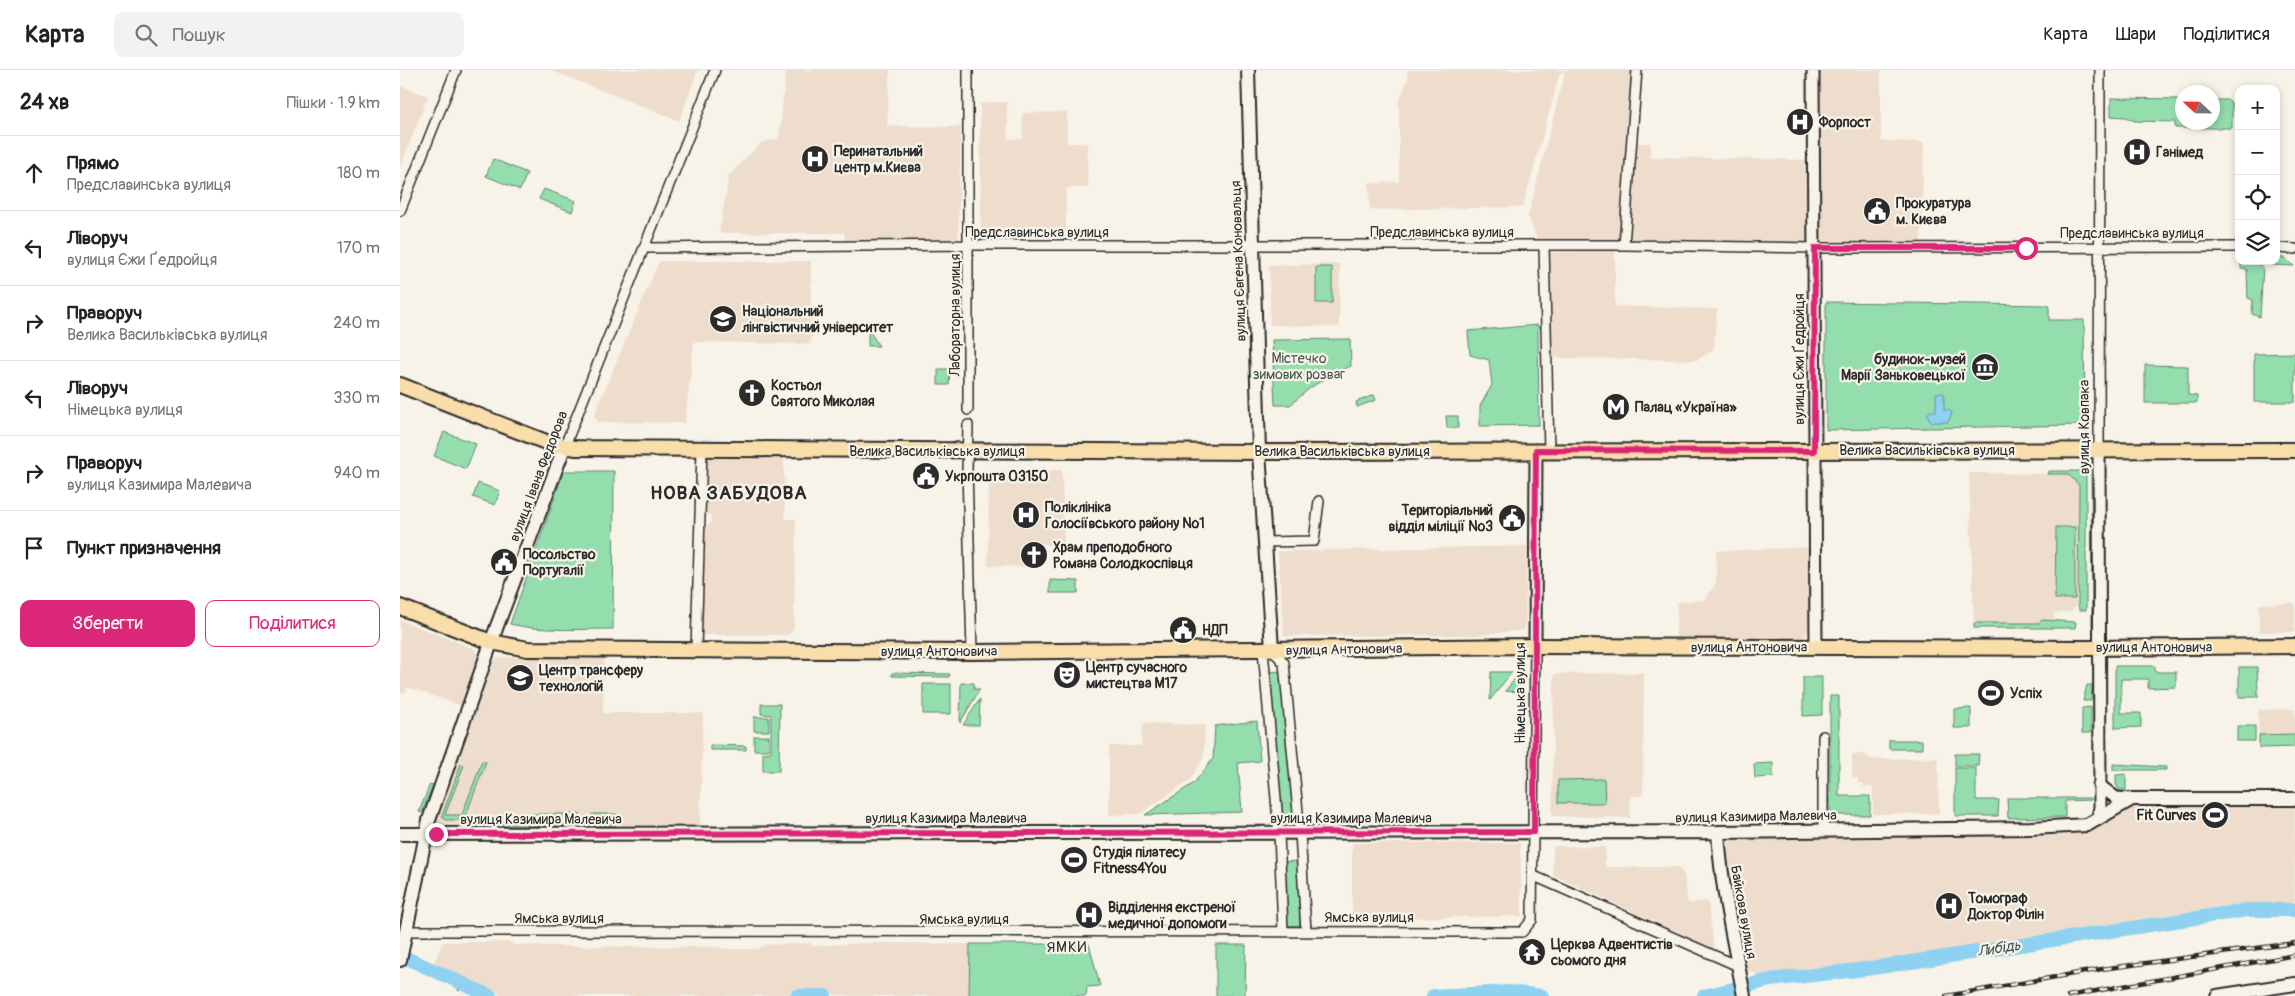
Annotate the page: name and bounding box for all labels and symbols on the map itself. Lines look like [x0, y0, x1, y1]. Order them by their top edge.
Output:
north arrow [2175, 85, 2220, 130]
hospital icon: Форпост [1785, 107, 1815, 137]
place label: Форпост [1818, 114, 1872, 131]
hospital icon: Ганімед [2122, 137, 2152, 167]
place label: Перинатальний центр м.Києва [834, 143, 923, 176]
hospital icon: Перинатальний центр м.Києва [800, 144, 830, 174]
place label: Ганімед [2156, 144, 2204, 161]
street label: вулиця Євгена Коновальця [1227, 180, 1250, 342]
place label: Прокуратура м. Києва [1896, 195, 1971, 228]
public building icon: Прокуратура м. Києва [1862, 196, 1892, 226]
street label: Предславинська вулиця [965, 224, 1109, 241]
street label: Предславинська вулиця [1370, 224, 1514, 241]
street label: Предславинська вулиця [2060, 225, 2204, 242]
route start [2015, 237, 2038, 260]
street label: Лабораторна вулиця [947, 254, 964, 377]
street label: вулиця Єжи Ґедройця [1791, 293, 1808, 425]
place label: Національний лінгвістичний університет [741, 303, 894, 336]
school or university icon: Національний лінгвістичний університет [708, 304, 738, 334]
park label: Містечко зимових розваг [1253, 350, 1345, 383]
place label: будинок-музей Марії Заньковецької [1841, 351, 1966, 384]
museum icon: будинок-музей Марії Заньковецької [1970, 352, 2000, 382]
place label: Костьол Святого Миколая [771, 377, 875, 410]
church icon: Костьол Святого Миколая [737, 378, 767, 408]
street label: вулиця Ковпака [2076, 380, 2093, 474]
metro station icon: Палац «Україна» [1601, 392, 1631, 422]
place label: Палац «Україна» [1635, 399, 1738, 416]
street label: вулиця Івана Федорова [506, 408, 571, 544]
street label: Велика Васильківська вулиця [1839, 442, 2015, 459]
street label: Велика Васильківська вулиця [849, 443, 1025, 460]
street label: Велика Васильківська вулиця [1254, 443, 1430, 460]
public building icon: Укрпошта 03150 [911, 461, 941, 491]
place label: Укрпошта 03150 [945, 468, 1049, 485]
district label: НОВА ЗАБУДОВА [650, 481, 808, 505]
place label: Поліклініка Голосіївського району №1 [1045, 499, 1205, 532]
hospital icon: Поліклініка Голосіївського району №1 [1011, 500, 1041, 530]
place label: Територіальний відділ міліції №3 [1389, 502, 1493, 535]
public building icon: Територіальний відділ міліції №3 [1497, 503, 1527, 533]
place label: Храм преподобного Романа Солодкоспівця [1053, 539, 1193, 572]
church icon: Храм преподобного Романа Солодкоспівця [1019, 540, 1049, 570]
place label: Посольство Португалії [523, 546, 596, 579]
public building icon: Посольство Португалії [489, 547, 519, 577]
public building icon: НДП [1168, 615, 1198, 645]
place label: НДП [1202, 622, 1228, 639]
street label: вулиця Антоновича [1691, 639, 1807, 656]
street label: вулиця Антоновича [2096, 639, 2212, 656]
street label: вулиця Антоновича [1286, 640, 1402, 659]
street label: Німецька вулиця [1512, 642, 1529, 744]
street label: вулиця Антоновича [881, 643, 997, 660]
place label: Центр сучасного мистецтва M17 [1086, 659, 1188, 692]
theatre icon: Центр сучасного мистецтва M17 [1052, 660, 1082, 690]
place label: Центр трансферу технологій [539, 662, 643, 695]
school or university icon: Центр трансферу технологій [505, 663, 535, 693]
sports icon: Успіх [1976, 678, 2006, 708]
place label: Успіх [2010, 685, 2042, 702]
sports icon: Fit Curves [2200, 800, 2230, 830]
street label: вулиця Казимира Малевича [1675, 807, 1837, 826]
place label: Fit Curves [2136, 807, 2197, 824]
street label: вулиця Казимира Малевича [865, 810, 1027, 827]
street label: вулиця Казимира Малевича [1270, 810, 1432, 827]
street label: вулиця Казимира Малевича [460, 811, 622, 828]
route end [425, 823, 448, 846]
place label: Студія пілатесу Fitness4You [1093, 844, 1186, 877]
sports icon: Студія пілатесу Fitness4You [1059, 845, 1089, 875]
street label: Байкова вулиця [1727, 864, 1760, 960]
place label: Томограф Доктор Філін [1967, 890, 2044, 923]
hospital icon: Томограф Доктор Філін [1934, 891, 1964, 921]
place label: Відділення екстреної медичної допомоги [1108, 899, 1237, 932]
hospital icon: Відділення екстреної медичної допомоги [1074, 900, 1104, 930]
street label: Ямська вулиця [1324, 909, 1414, 926]
street label: Ямська вулиця [514, 910, 604, 927]
street label: Ямська вулиця [919, 911, 1009, 928]
place label: Церква Адвентистів сьомого дня [1550, 936, 1673, 969]
water label: Либідь [1976, 936, 2022, 961]
temple icon: Церква Адвентистів сьомого дня [1517, 937, 1547, 967]
district label: ЯМКИ [1046, 938, 1088, 957]

